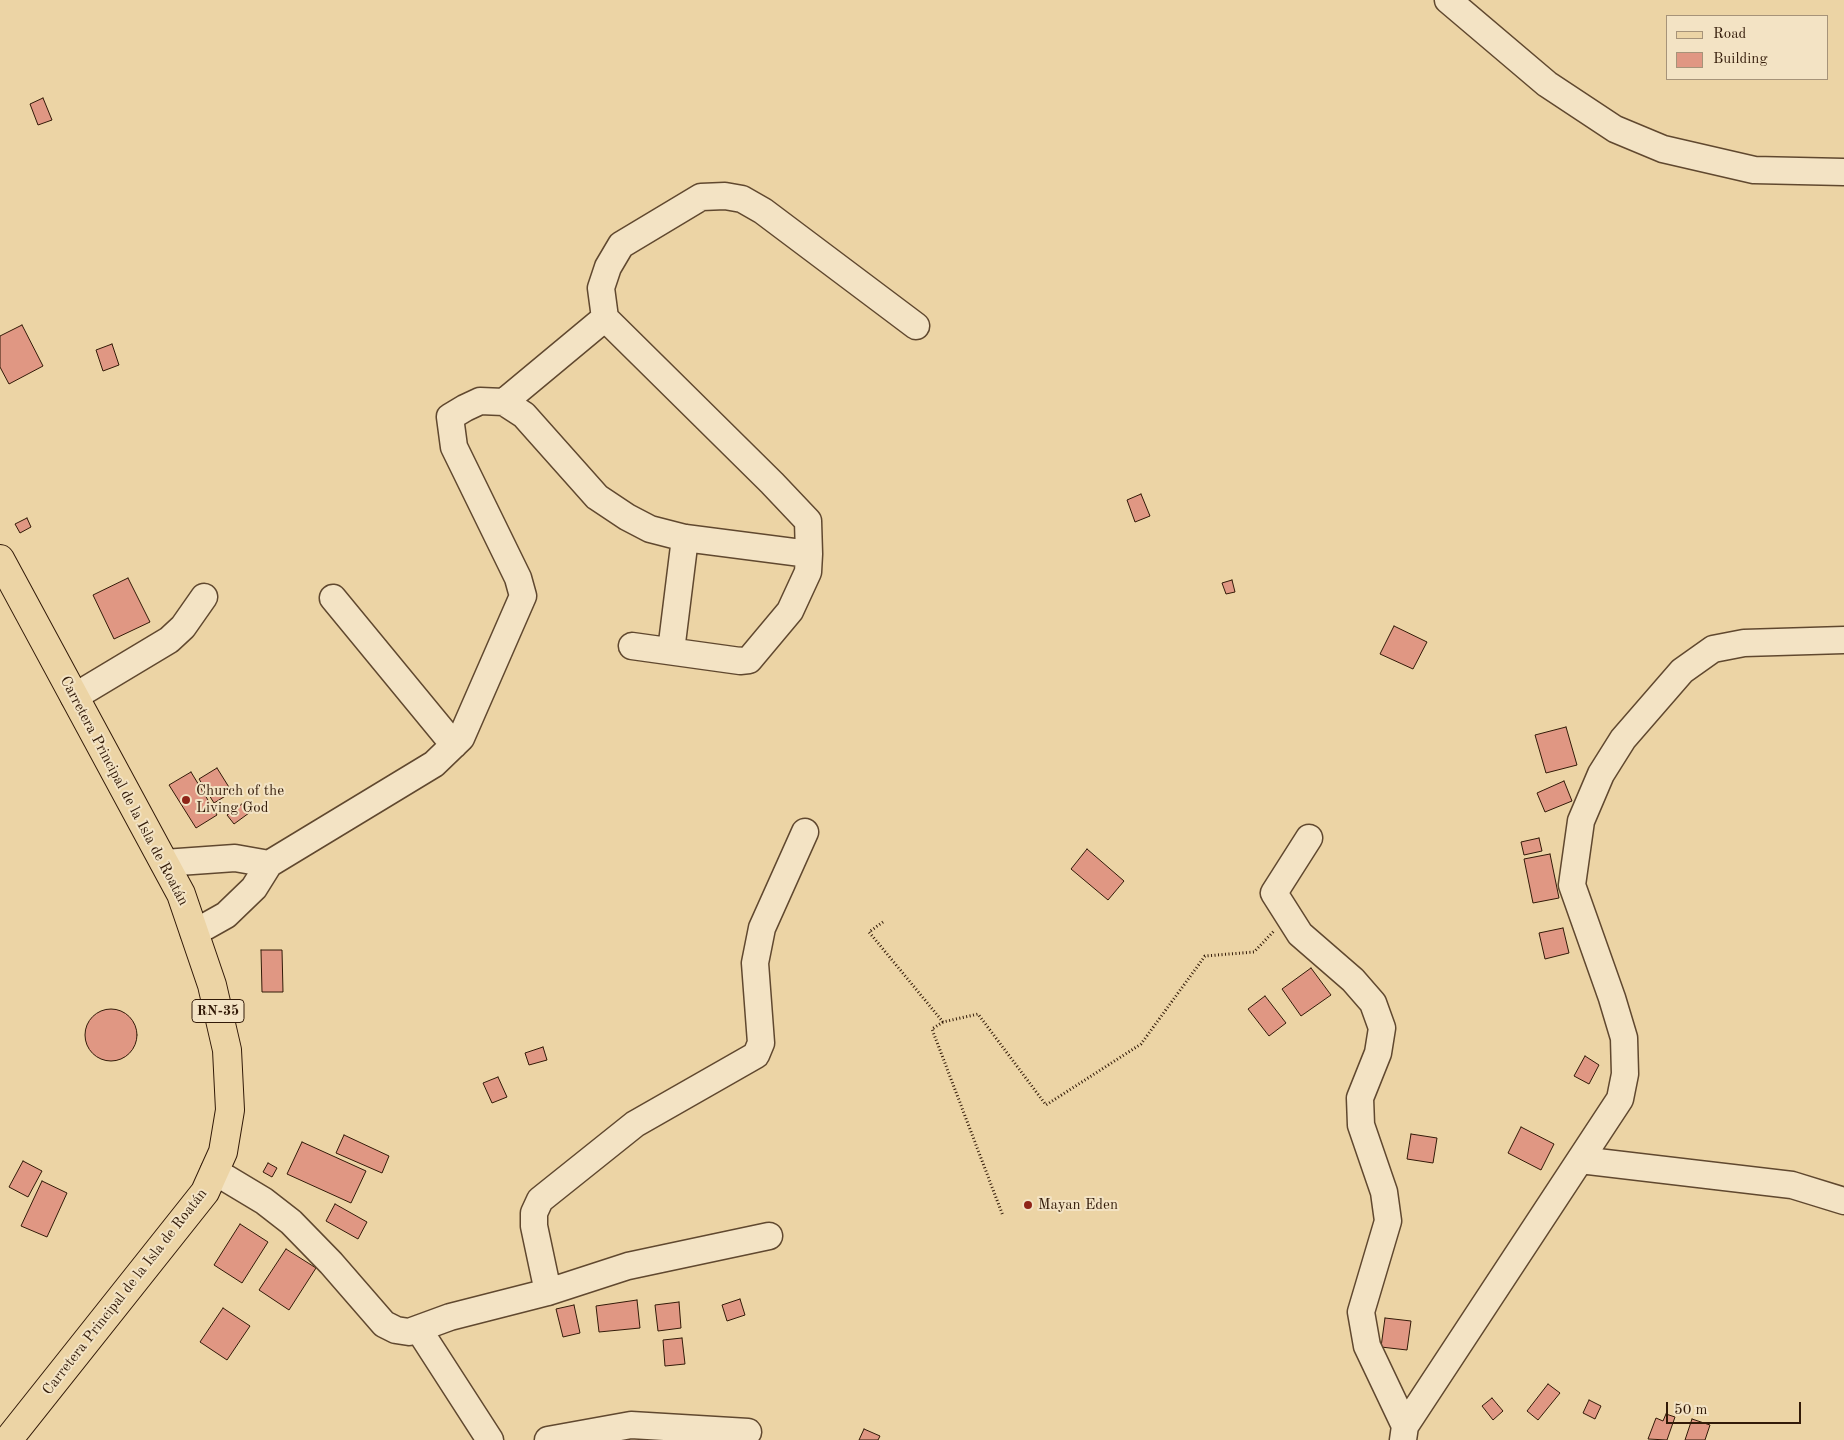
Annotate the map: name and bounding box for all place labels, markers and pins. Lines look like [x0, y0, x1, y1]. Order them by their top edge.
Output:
place label: Church of the Living God [196, 782, 284, 817]
marker: Church of the Living God [180, 794, 192, 806]
place label: Mayan Eden [1038, 1196, 1118, 1214]
marker: Mayan Eden [1022, 1199, 1034, 1211]

